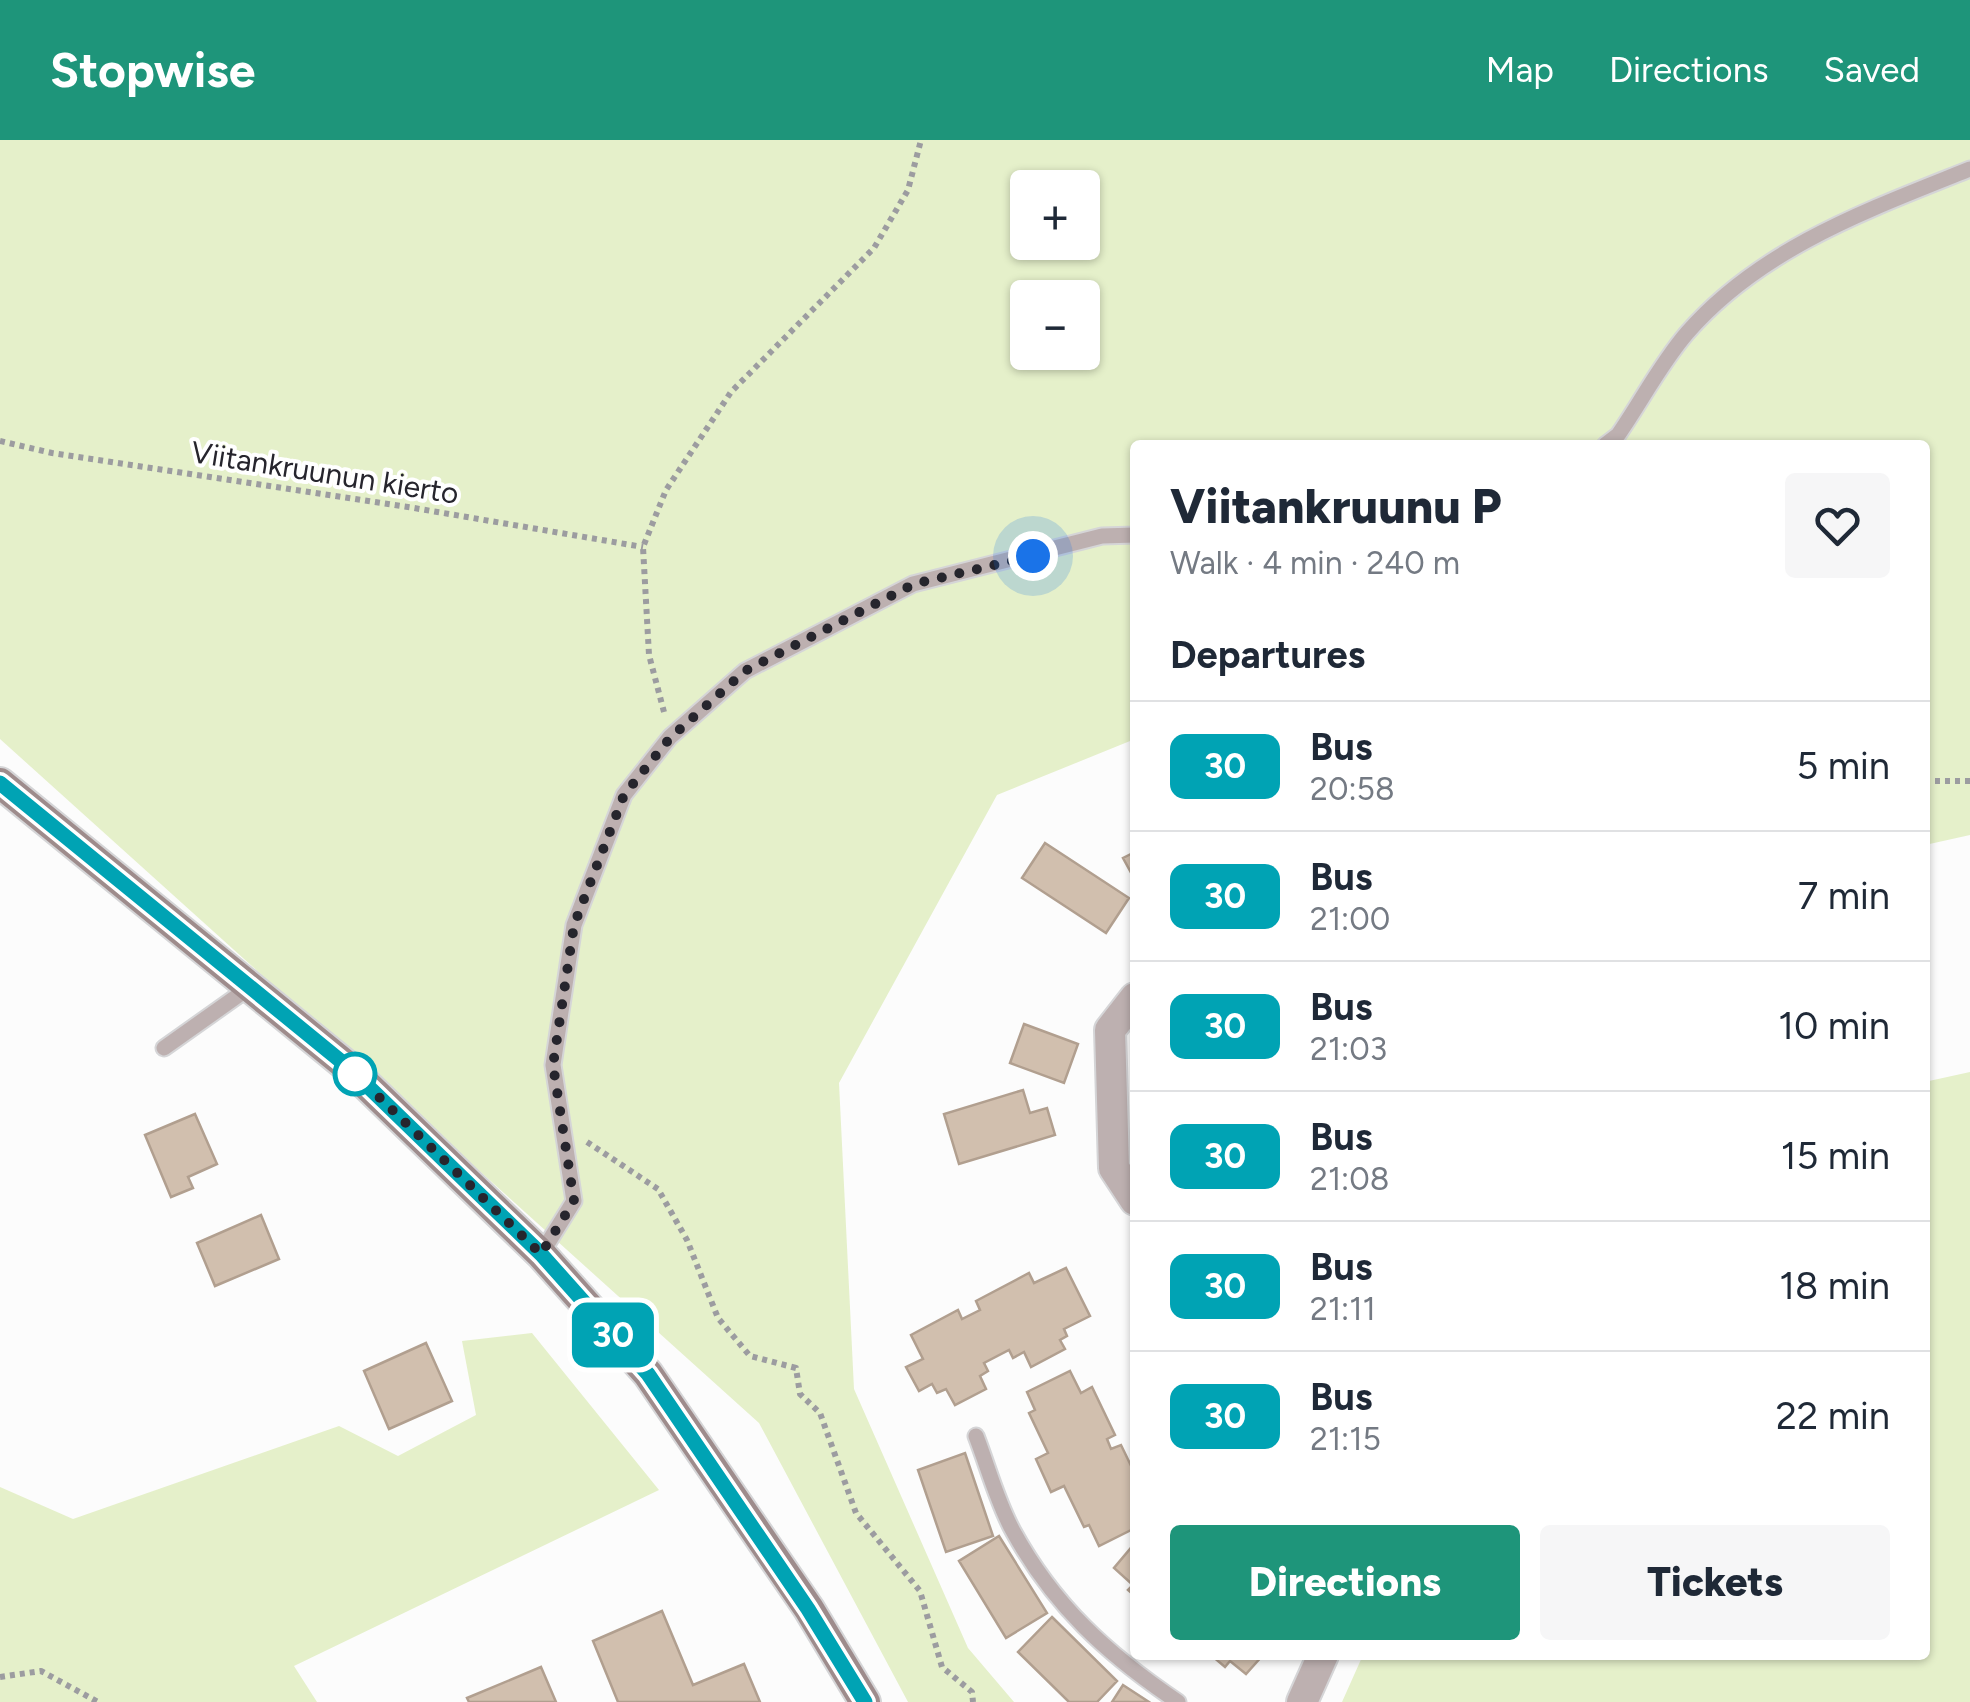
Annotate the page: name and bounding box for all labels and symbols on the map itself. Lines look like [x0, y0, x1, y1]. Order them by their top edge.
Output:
street label: Viitankruunun kierto [189, 433, 462, 512]
your location [1008, 531, 1058, 581]
unlabelled marker [334, 1053, 376, 1095]
line badge: 30 [568, 1302, 658, 1368]

